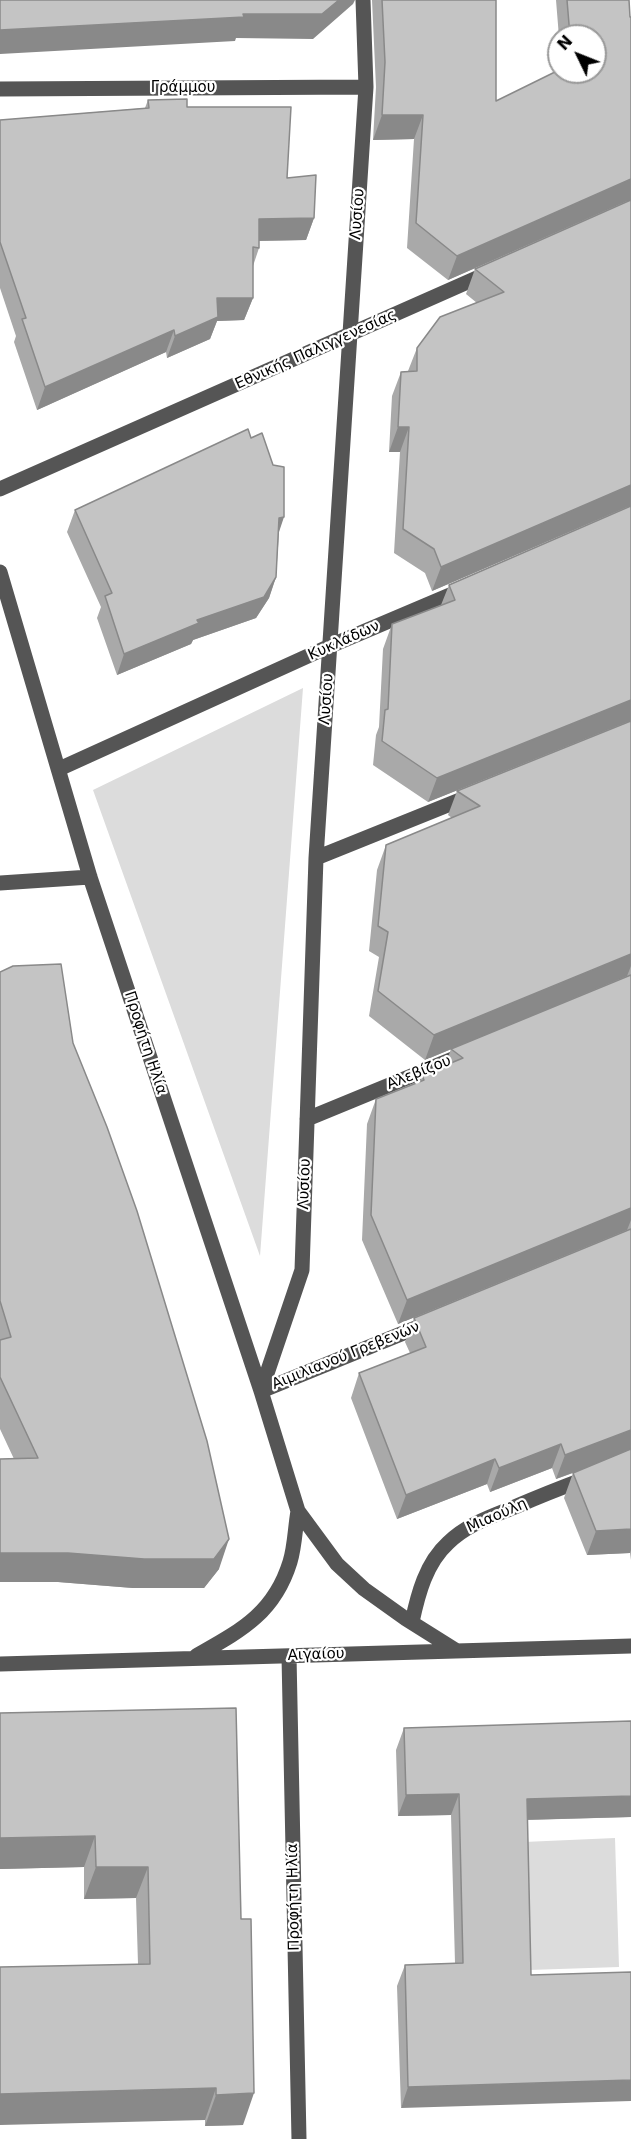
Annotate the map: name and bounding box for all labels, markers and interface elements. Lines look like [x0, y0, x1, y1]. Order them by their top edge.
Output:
north arrow [547, 24, 607, 84]
text: N [553, 31, 576, 54]
street label: Γράμμου [151, 79, 215, 97]
street label: Λυσίου [347, 188, 369, 240]
street label: Εθνικής Παλιγγενεσίας [233, 306, 399, 394]
street label: Κυκλάδων [306, 617, 382, 665]
street label: Λυσίου [316, 673, 338, 725]
street label: Προφήτη Ηλία [120, 989, 170, 1097]
street label: Αλεβίζου [384, 1052, 454, 1094]
street label: Λυσίου [295, 1158, 315, 1210]
street label: Αιμιλιανού Γρεβενών [269, 1318, 423, 1394]
street label: Μιαούλη [464, 1495, 530, 1537]
street label: Αιγαίου [287, 1645, 345, 1665]
street label: Προφήτη Ηλία [284, 1843, 304, 1951]

